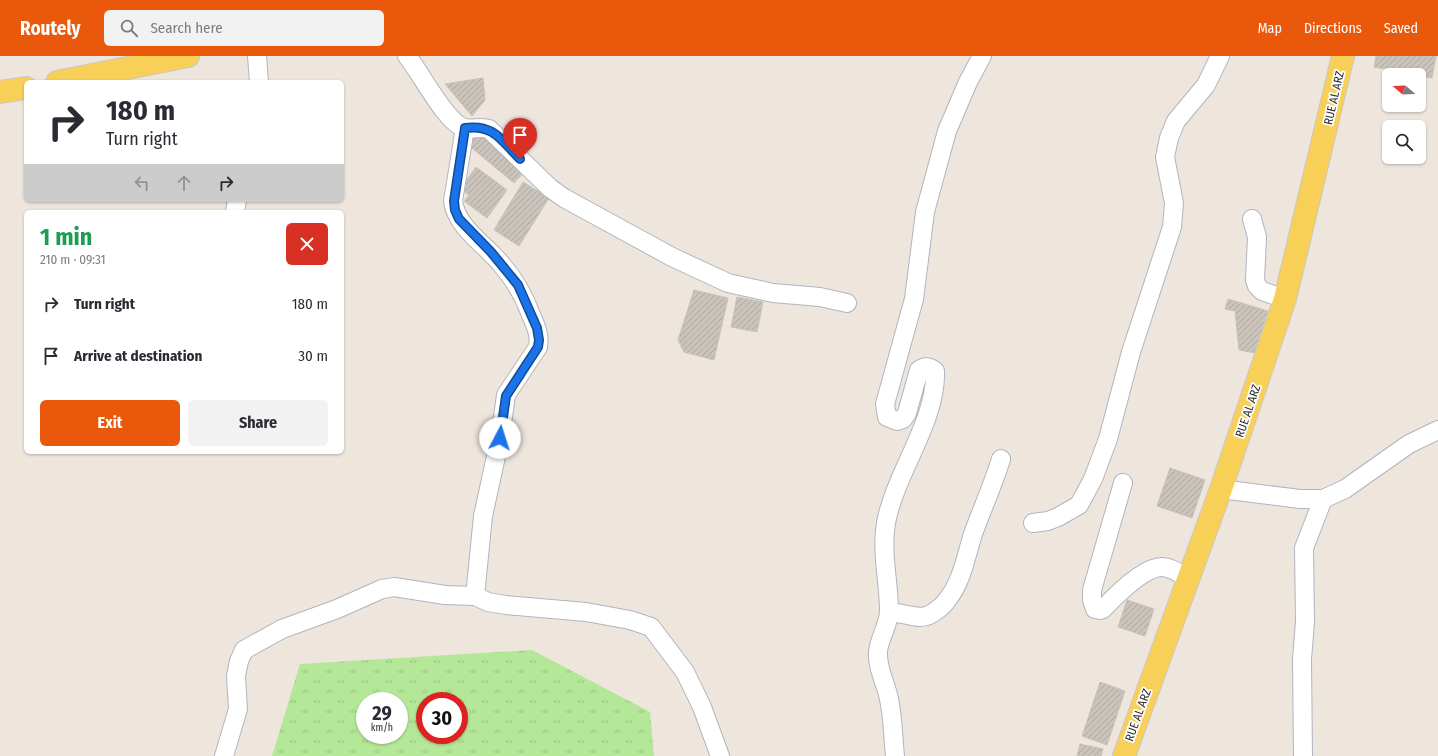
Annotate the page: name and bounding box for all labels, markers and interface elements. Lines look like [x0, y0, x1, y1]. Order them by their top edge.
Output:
search box [104, 10, 384, 46]
text: Routely [20, 17, 80, 40]
icon: search [118, 17, 140, 39]
text: Search here [150, 19, 223, 37]
text: Map [1258, 20, 1282, 37]
text: Directions [1304, 20, 1362, 37]
text: Saved [1384, 20, 1418, 37]
north arrow [1382, 68, 1426, 112]
map controls [1382, 68, 1426, 164]
street label: RUE AL ARZ [1321, 69, 1347, 126]
text: 180 m [106, 94, 175, 127]
icon: right [40, 96, 92, 148]
pin [503, 118, 537, 159]
button: search [1382, 120, 1426, 164]
icon: arrive [509, 124, 531, 146]
text: Turn right [106, 128, 178, 150]
icon: left [131, 172, 153, 194]
icon: ahead [173, 172, 195, 194]
icon: right [215, 172, 237, 194]
text: 1 min [40, 223, 92, 251]
button: close [286, 223, 328, 265]
text: 210 m · 09:31 [40, 252, 106, 267]
icon: right [40, 293, 62, 315]
text: Turn right [74, 295, 135, 313]
text: 180 m [292, 295, 328, 313]
icon: arrive [40, 345, 62, 367]
text: Arrive at destination [74, 347, 202, 365]
text: 30 m [298, 347, 328, 365]
street label: RUE AL ARZ [1232, 382, 1264, 439]
button: Exit [40, 400, 180, 446]
button: Share [188, 400, 328, 446]
position arrow [479, 417, 521, 459]
street label: RUE AL ARZ [1122, 687, 1154, 743]
speed limit sign: 30 [416, 692, 468, 744]
text: 29 [372, 701, 392, 725]
text: km/h [371, 722, 393, 734]

